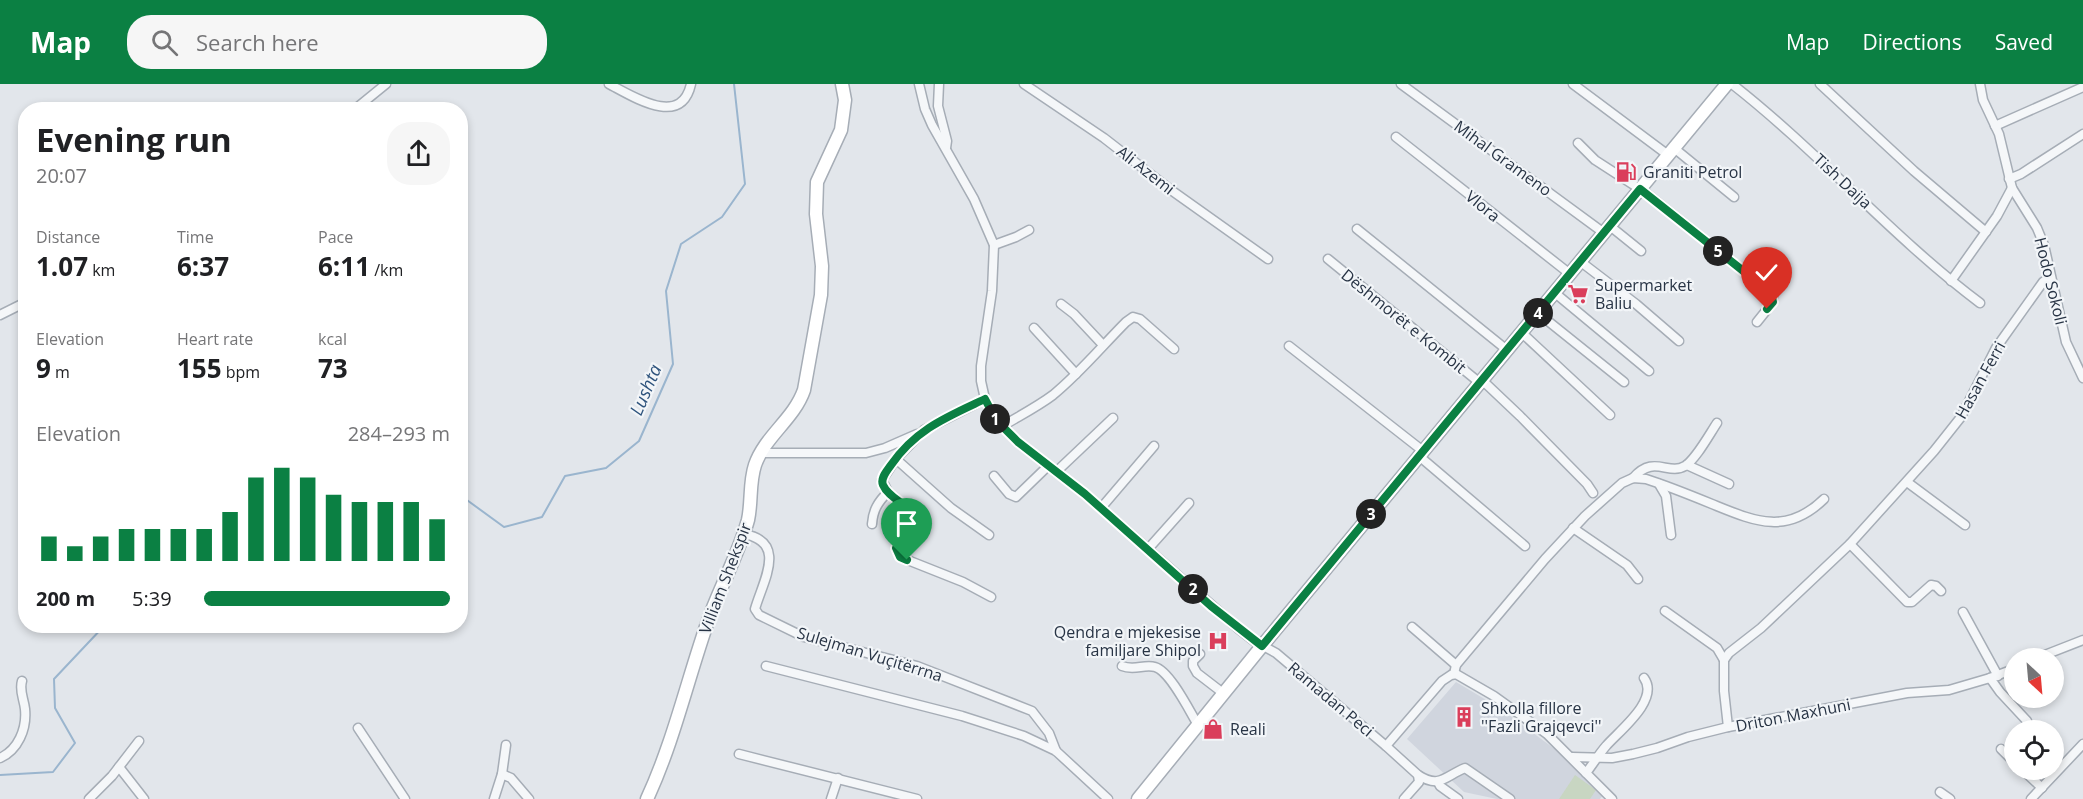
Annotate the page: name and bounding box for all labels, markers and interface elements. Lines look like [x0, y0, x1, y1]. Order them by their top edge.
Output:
search box [127, 15, 547, 69]
text: Map [30, 23, 91, 61]
icon: search [148, 26, 181, 59]
text: Search here [196, 27, 319, 57]
text: Map [1786, 28, 1829, 56]
text: Directions [1862, 28, 1962, 56]
text: Saved [1995, 28, 2053, 56]
street label: Mihal Grameno [1450, 115, 1556, 201]
text: Evening run [36, 117, 232, 162]
button: share [387, 122, 450, 185]
street label: Ali Azemi [1113, 140, 1179, 200]
street label: Tish Daija [1809, 148, 1877, 214]
fuel station icon: Graniti Petrol [1614, 160, 1638, 184]
place label: Graniti Petrol [1643, 161, 1742, 183]
text: 20:07 [36, 162, 87, 189]
street label: Vlora [1461, 185, 1505, 227]
text: Distance [36, 226, 100, 248]
text: Time [177, 226, 214, 248]
text: Pace [318, 226, 353, 248]
street label: Hodo Sokoli [2030, 235, 2072, 327]
pin: 5 [1703, 236, 1733, 266]
text: 5 [1713, 240, 1723, 262]
pin [1741, 247, 1792, 309]
text: 1.07 [36, 248, 88, 284]
text: 6:37 [177, 248, 229, 284]
text: 6:11 [318, 248, 370, 284]
icon: check [1750, 256, 1783, 289]
text: km [88, 259, 115, 281]
text: /km [370, 259, 403, 281]
street label: Dëshmorët e Kombit [1337, 264, 1471, 378]
place label: Supermarket Baliu [1595, 274, 1693, 314]
supermarket icon: Supermarket Baliu [1566, 282, 1590, 306]
pin: 4 [1523, 298, 1553, 328]
text: 4 [1533, 302, 1543, 324]
text: Elevation [36, 328, 104, 350]
text: Heart rate [177, 328, 253, 350]
text: kcal [318, 328, 347, 350]
street label: Hasan Ferri [1950, 337, 2010, 423]
text: 9 [36, 350, 51, 386]
text: 155 [177, 350, 222, 386]
text: 73 [318, 350, 348, 386]
water label: Lushta [624, 360, 667, 419]
text: m [51, 361, 70, 383]
text: bpm [222, 361, 260, 383]
pin: 1 [980, 404, 1010, 434]
text: 1 [990, 408, 1000, 430]
text: Elevation [36, 420, 121, 447]
text: 284–293 m [348, 420, 450, 447]
pin [881, 498, 932, 560]
pin: 3 [1356, 499, 1386, 529]
text: 3 [1366, 503, 1376, 525]
icon: arrive [890, 507, 923, 540]
street label: Villiam Shekspir [694, 519, 756, 637]
pin: 2 [1178, 574, 1208, 604]
text: 2 [1188, 578, 1198, 600]
text: 200 m [36, 585, 95, 612]
text: 5:39 [132, 585, 172, 612]
street label: Sulejman Vuçitërrna [795, 621, 945, 687]
place label: Qendra e mjekesise familjare Shipol [1054, 621, 1201, 661]
hospital icon: Qendra e mjekesise familjare Shipol [1206, 629, 1230, 653]
north arrow [2004, 648, 2064, 708]
map controls [2004, 648, 2064, 780]
street label: Ramadan Peci [1284, 657, 1378, 741]
street label: Driton Maxhuni [1734, 693, 1852, 737]
place label: Shkolla fillore ''Fazli Grajqevci'' [1481, 697, 1601, 737]
building icon: Shkolla fillore ''Fazli Grajqevci'' [1452, 705, 1476, 729]
shop icon: Reali [1201, 717, 1225, 741]
place label: Reali [1230, 718, 1266, 740]
button: locate [2004, 720, 2064, 780]

